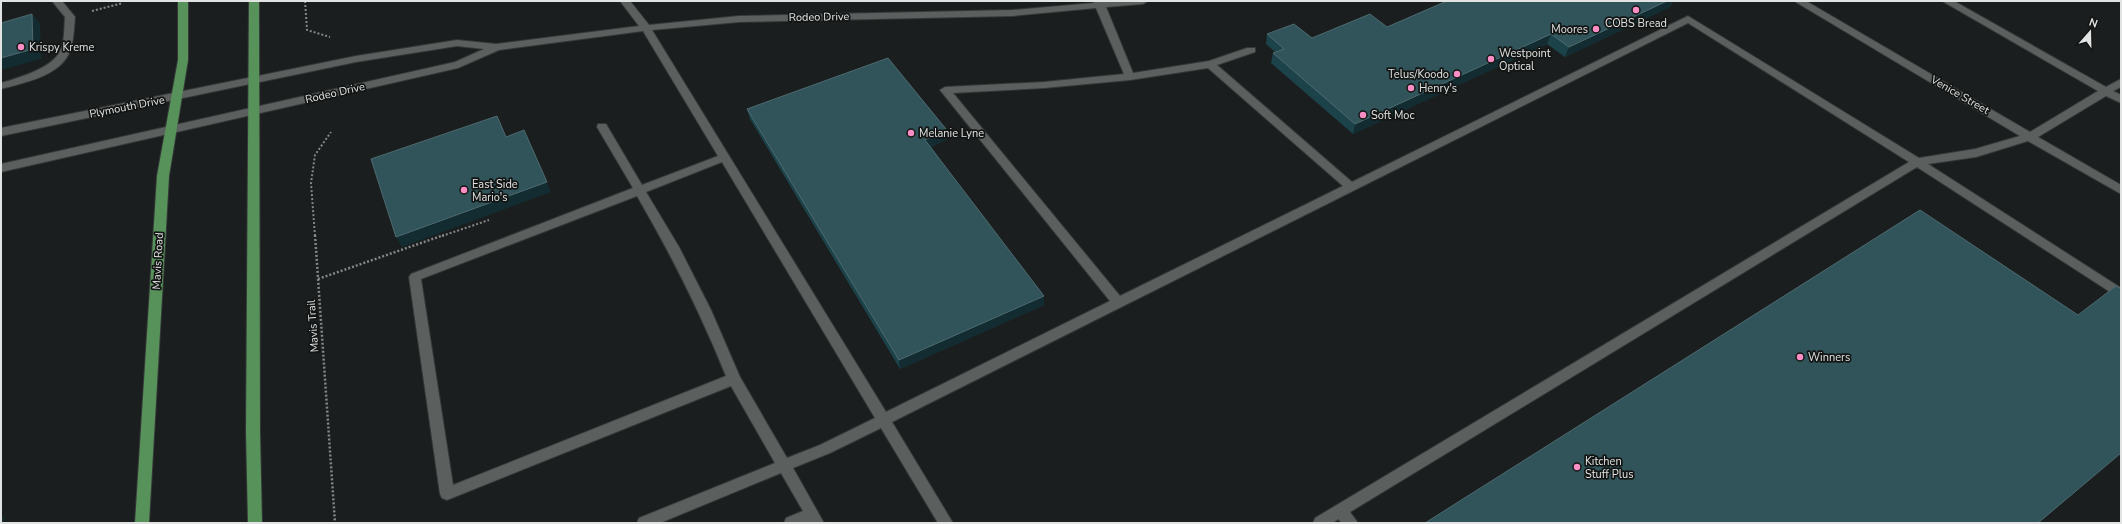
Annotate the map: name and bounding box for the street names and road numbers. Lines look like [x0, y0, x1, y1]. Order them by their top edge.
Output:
street label: Rodeo Drive [789, 9, 850, 25]
street label: Venice Street [1927, 72, 1992, 118]
street label: Rodeo Drive [304, 79, 366, 107]
street label: Plymouth Drive [88, 92, 166, 122]
street label: Mavis Road [149, 232, 167, 290]
street label: Mavis Trail [304, 298, 322, 353]

